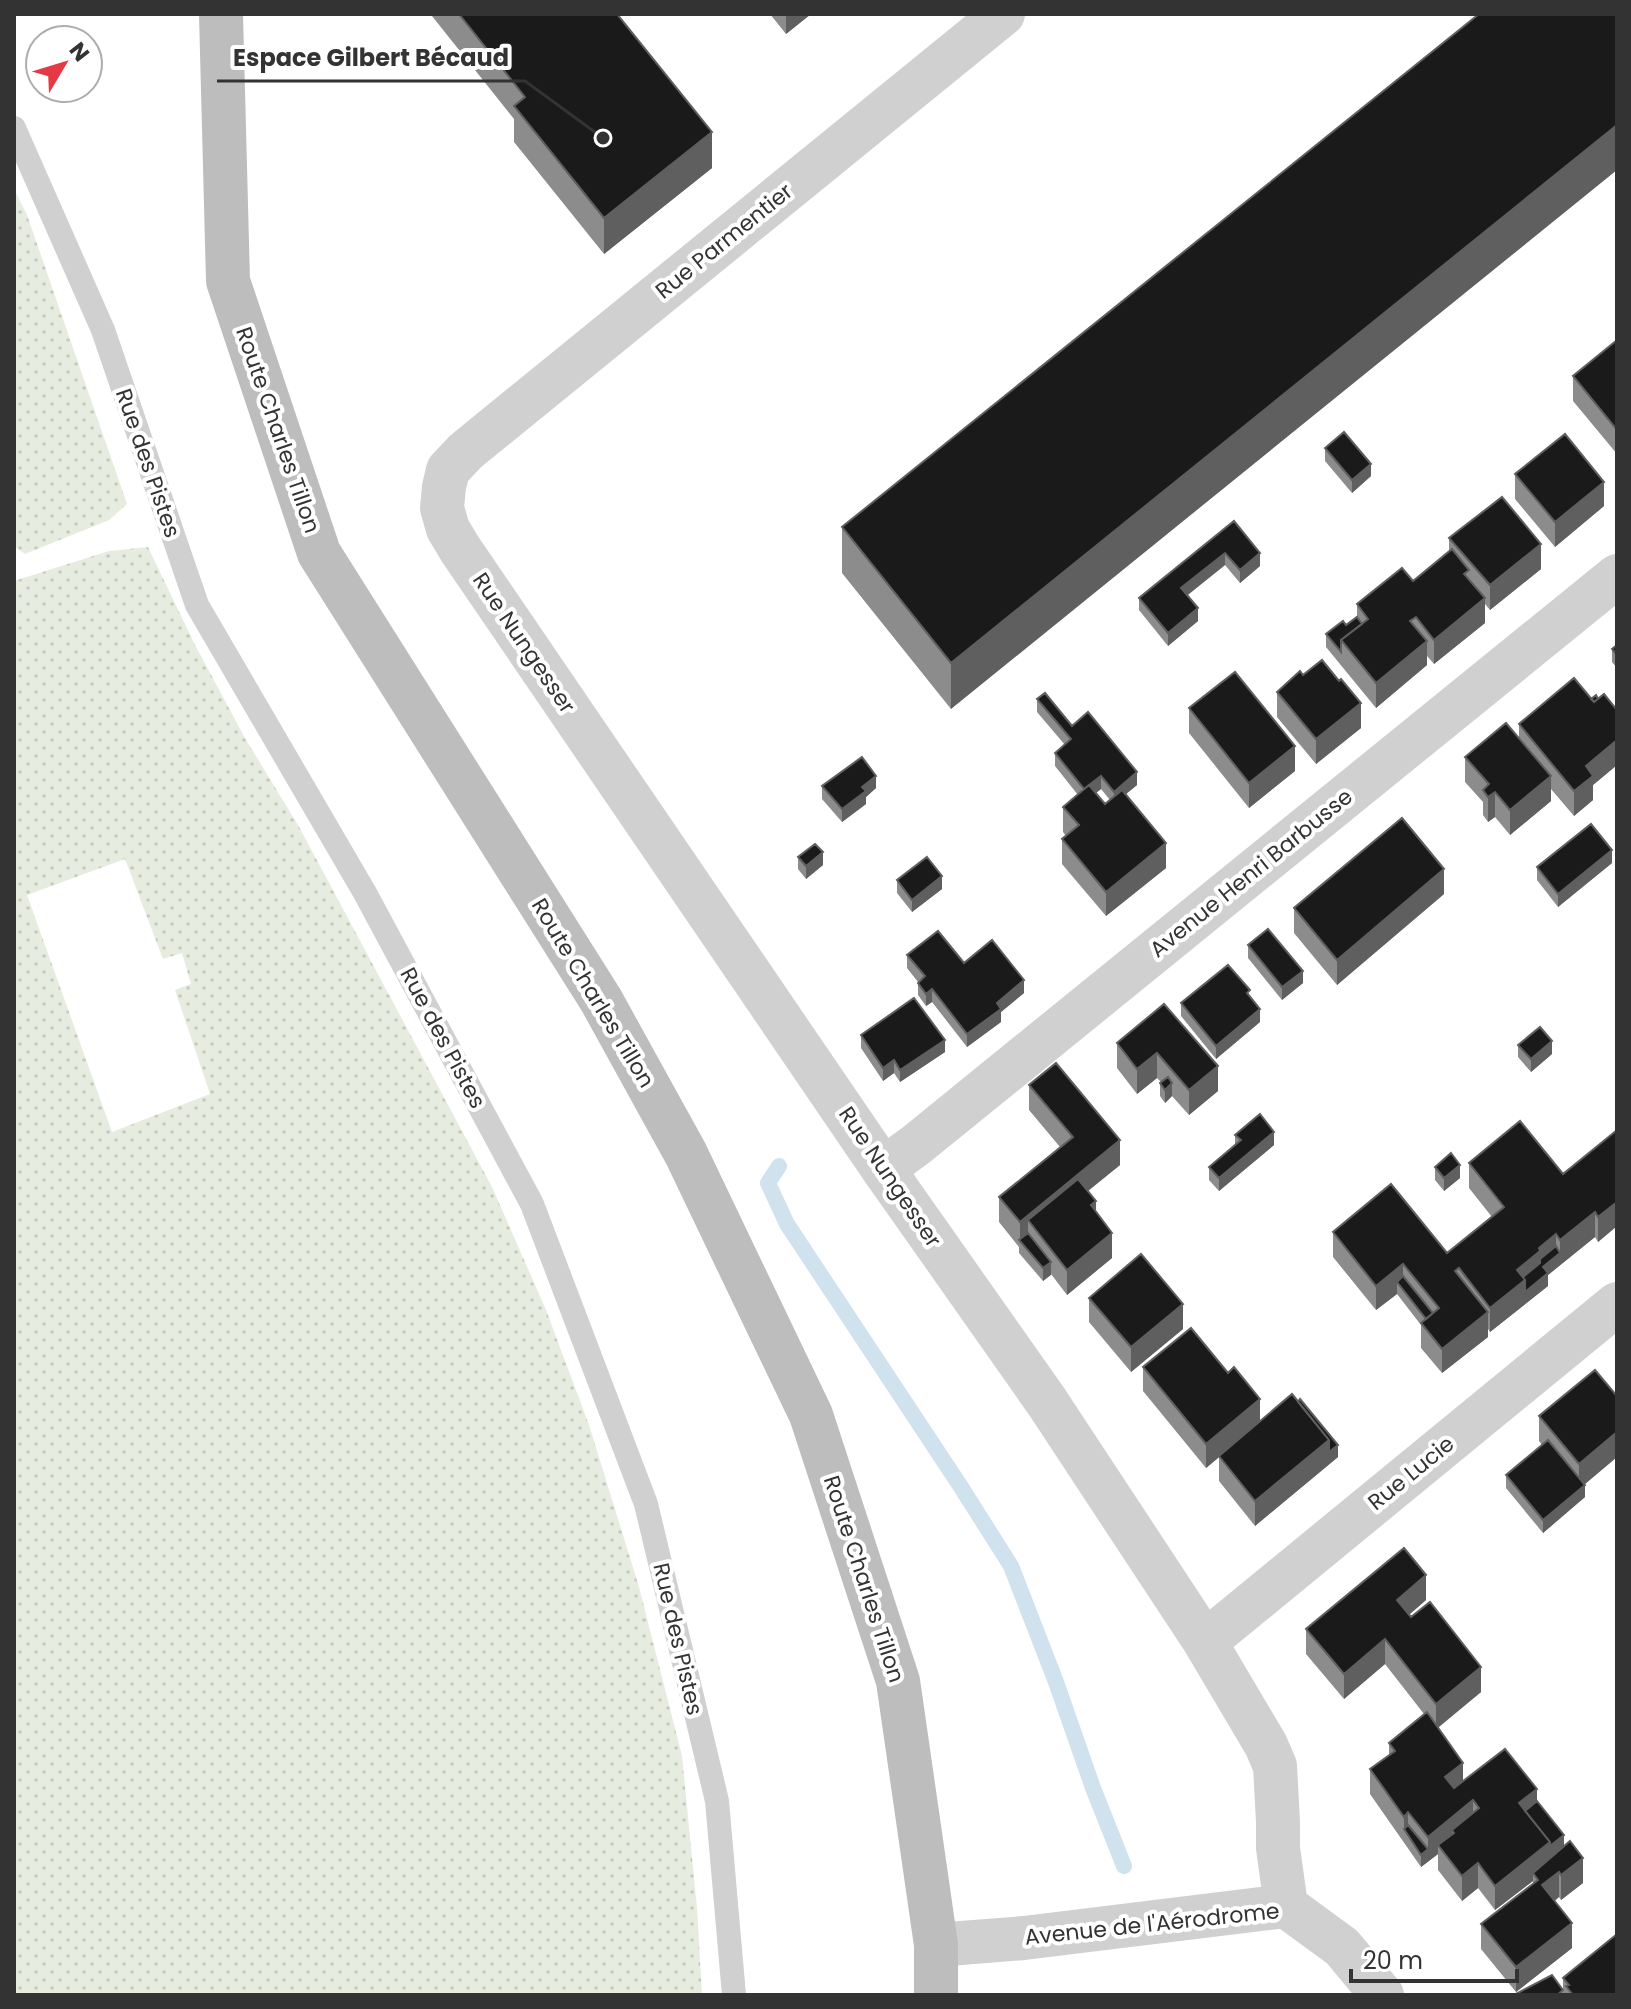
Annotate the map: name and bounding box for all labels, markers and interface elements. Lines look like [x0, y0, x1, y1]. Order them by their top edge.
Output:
north arrow [24, 24, 104, 104]
callout: Espace Gilbert Bécaud [217, 33, 525, 81]
text: N [62, 36, 97, 68]
text: Espace Gilbert Bécaud [233, 41, 509, 74]
street label: Rue Parmentier [649, 176, 799, 306]
street label: Route Charles Tillon [228, 323, 328, 537]
street label: Rue des Pistes [108, 384, 188, 542]
street label: Rue Nungesser [465, 566, 583, 720]
street label: Avenue Henri Barbusse [1143, 781, 1359, 965]
street label: Route Charles Tillon [524, 892, 662, 1094]
street label: Rue des Pistes [393, 962, 493, 1114]
street label: Rue Nungesser [831, 1100, 949, 1254]
street label: Rue Lucie [1361, 1429, 1461, 1517]
street label: Route Charles Tillon [816, 1472, 912, 1686]
street label: Rue des Pistes [645, 1560, 711, 1718]
street label: Avenue de l'Aérodrome [1023, 1895, 1281, 1953]
scale bar [1351, 1933, 1517, 1983]
text: 20 m [1363, 1944, 1423, 1977]

